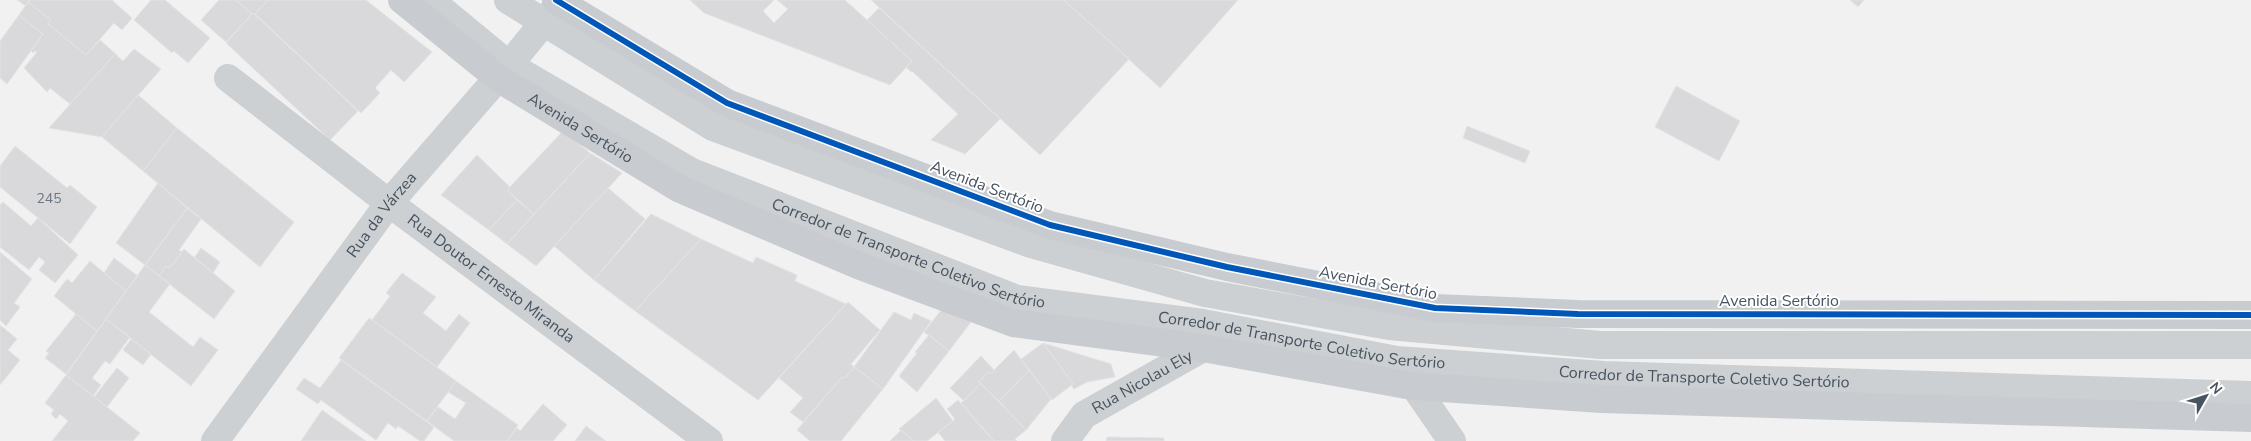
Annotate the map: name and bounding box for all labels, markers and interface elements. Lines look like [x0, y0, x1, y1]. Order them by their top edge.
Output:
street label: Avenida Sertório [523, 88, 637, 169]
street label: Avenida Sertório [927, 155, 1047, 219]
street label: Rua da Várzea [342, 167, 422, 262]
house number: 245 [36, 189, 62, 208]
street label: Corredor de Transporte Coletivo Sertório [768, 193, 1047, 314]
street label: Rua Doutor Ernesto Miranda [403, 209, 579, 348]
street label: Avenida Sertório [1317, 261, 1439, 305]
street label: Avenida Sertório [1719, 290, 1839, 312]
street label: Corredor de Transporte Coletivo Sertório [1157, 306, 1446, 374]
street label: Rua Nicolau Ely [1088, 345, 1197, 419]
street label: Corredor de Transporte Coletivo Sertório [1558, 361, 1850, 394]
north arrow [2181, 371, 2231, 421]
text: N [2205, 378, 2226, 398]

